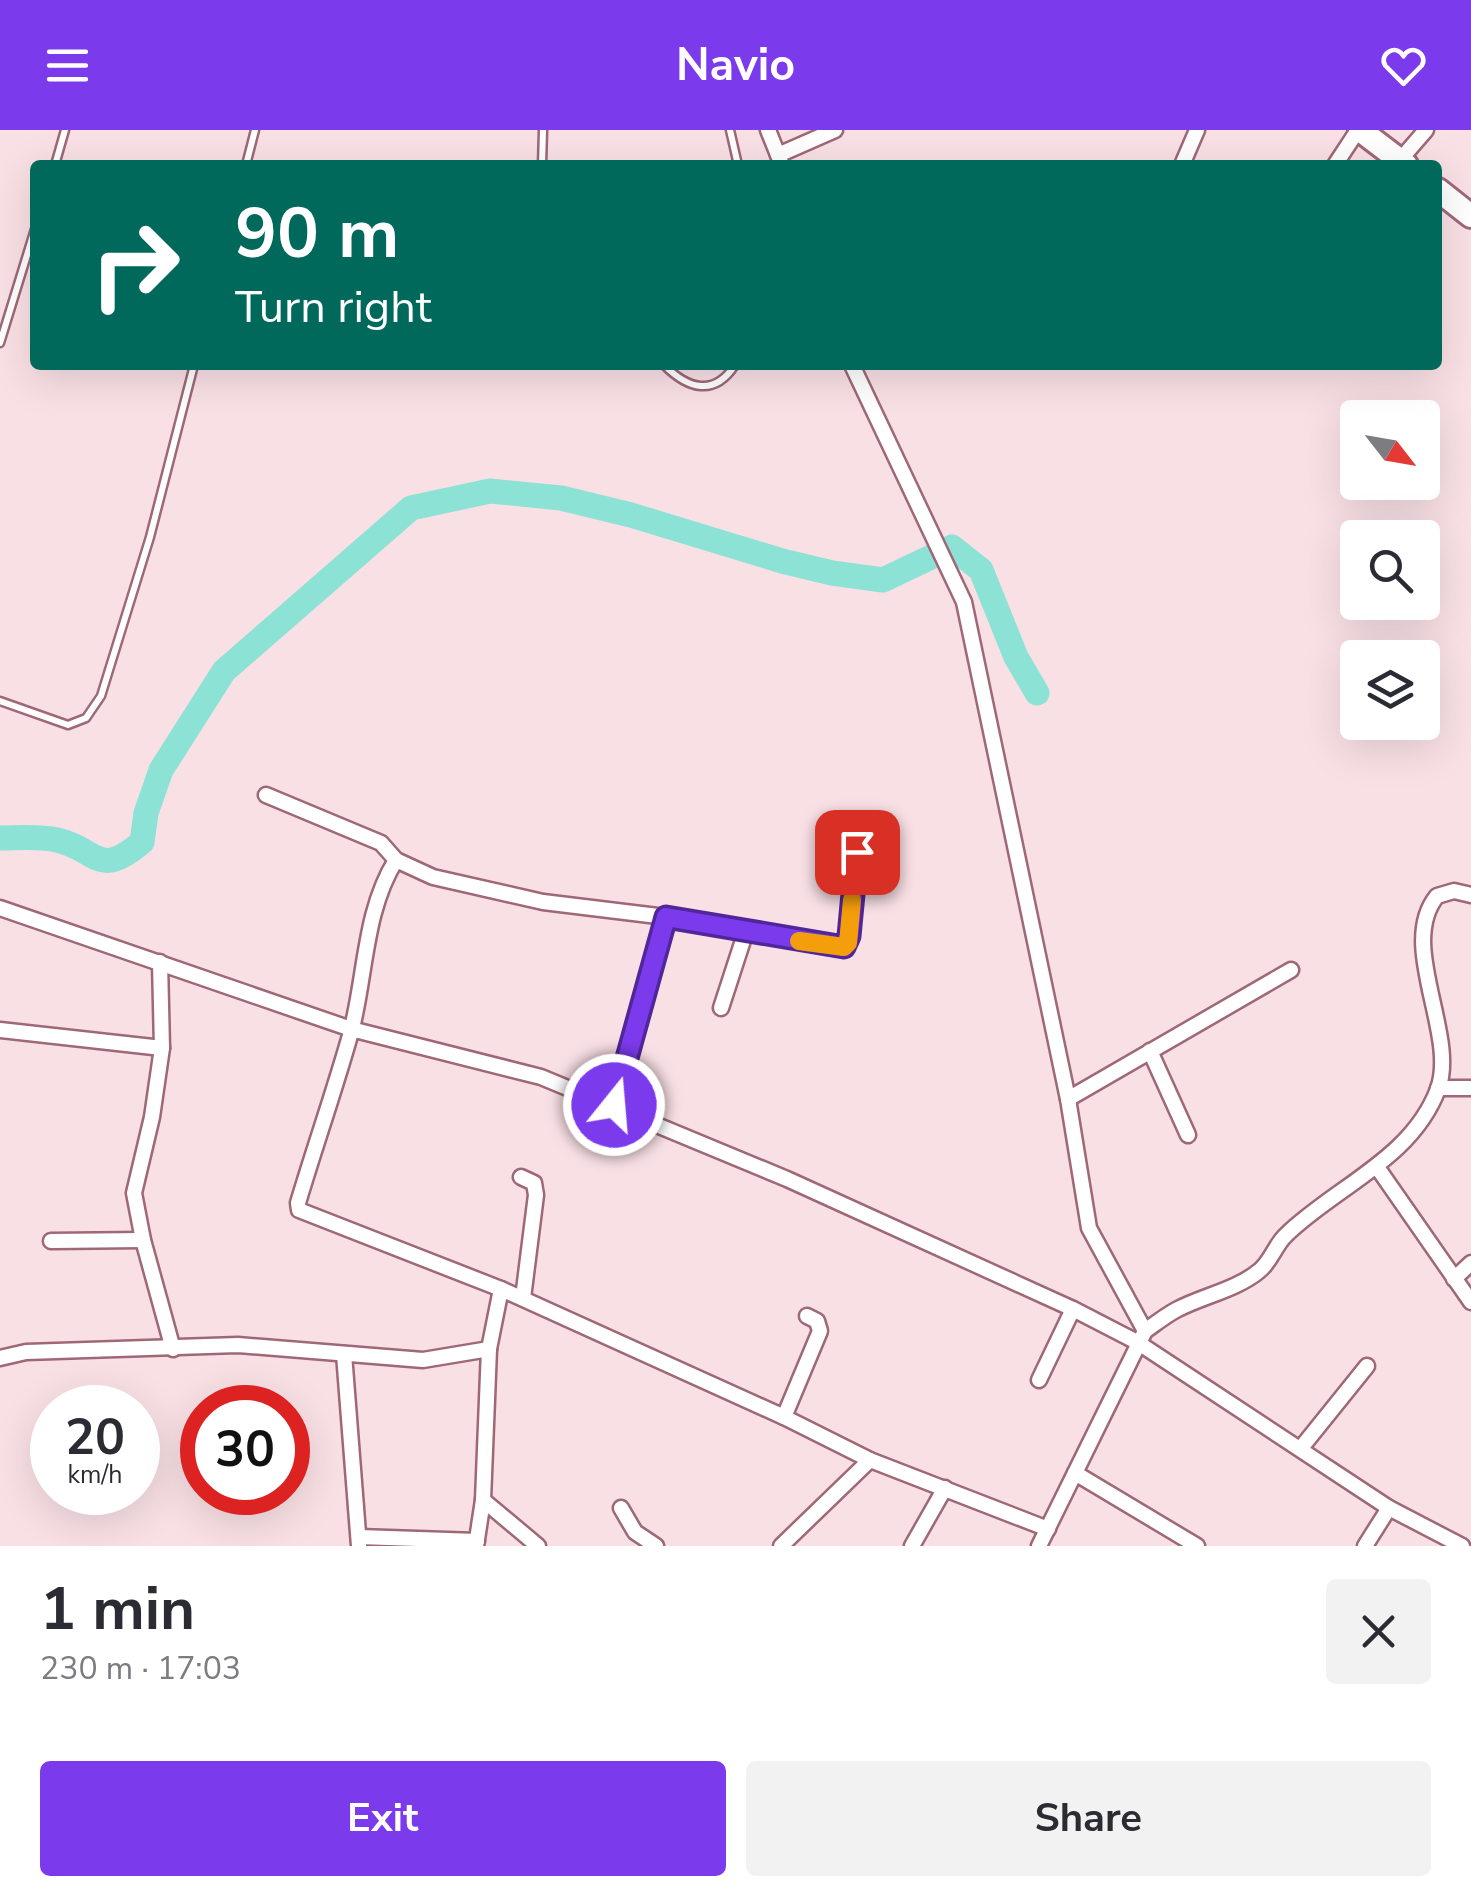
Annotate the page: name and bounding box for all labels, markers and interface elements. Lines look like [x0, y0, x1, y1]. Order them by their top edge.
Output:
text: Navio [676, 35, 795, 96]
icon: menu [40, 38, 95, 93]
icon: heart [1376, 38, 1431, 93]
text: 90 m [235, 186, 399, 282]
icon: right [70, 200, 200, 330]
text: Turn right [235, 277, 432, 338]
north arrow [1340, 400, 1440, 500]
map controls [1340, 400, 1440, 740]
button: search [1340, 520, 1440, 620]
button: layers [1340, 640, 1440, 740]
pin [815, 810, 900, 895]
icon: arrive [830, 825, 885, 880]
position arrow [562, 1053, 666, 1157]
speed limit sign: 30 [180, 1385, 310, 1515]
text: 20 [65, 1403, 125, 1472]
text: km/h [67, 1458, 123, 1492]
text: 1 min [40, 1568, 195, 1650]
button: close [1326, 1579, 1431, 1684]
text: 230 m · 17:03 [40, 1647, 241, 1690]
button: Exit [40, 1761, 726, 1876]
button: Share [746, 1761, 1431, 1876]

